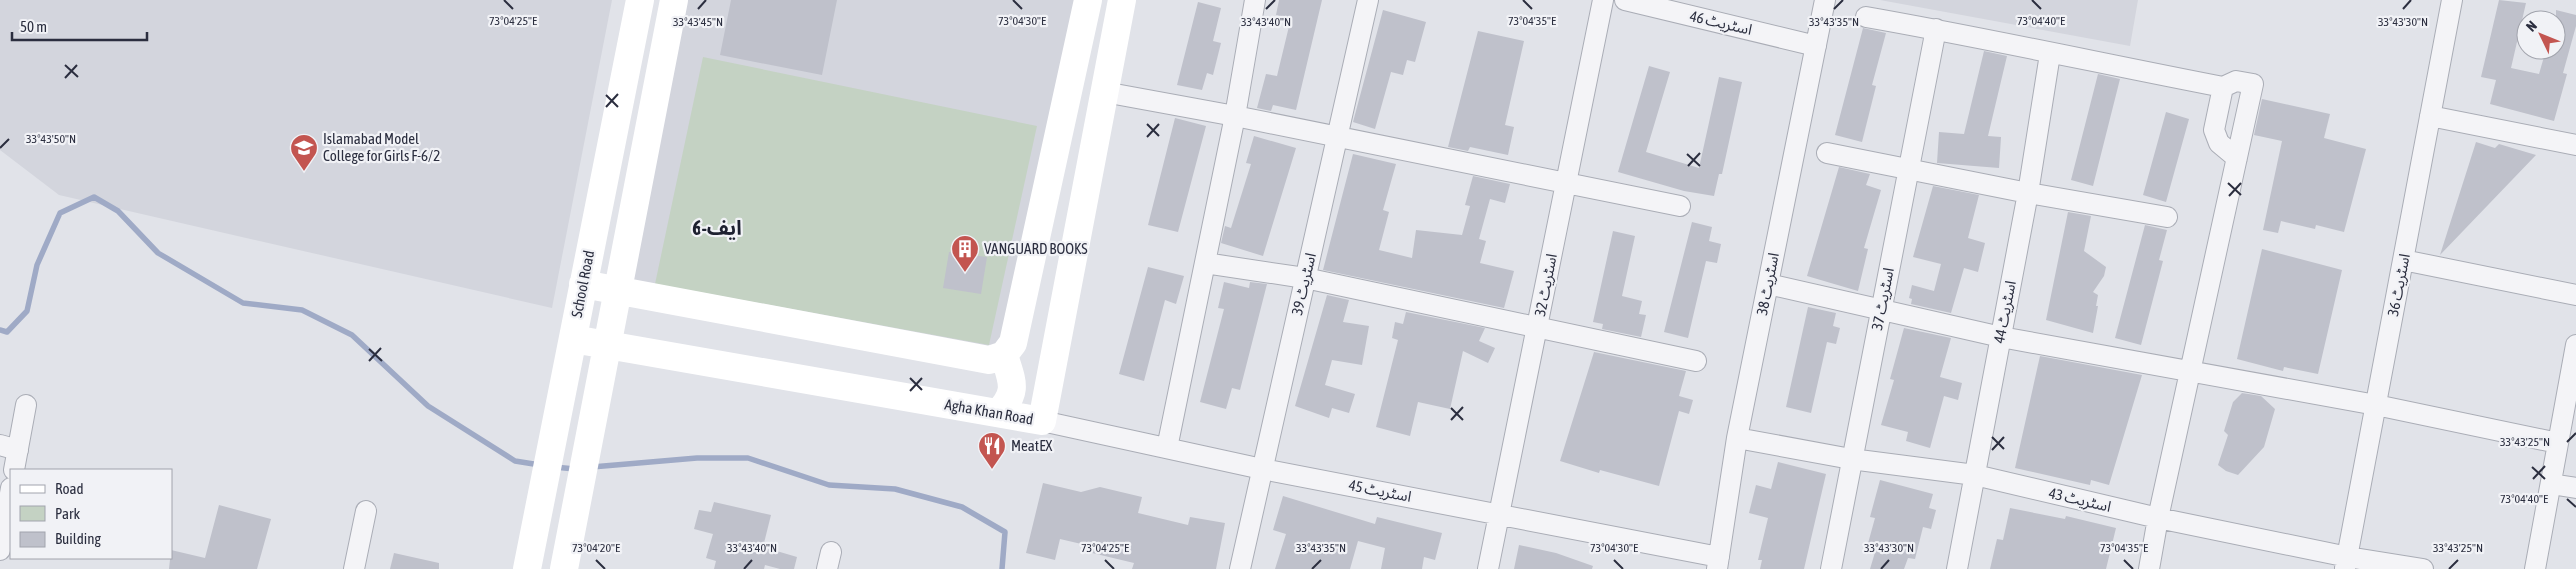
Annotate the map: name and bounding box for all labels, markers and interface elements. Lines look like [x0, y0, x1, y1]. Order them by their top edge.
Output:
street label: اسٹریٹ 46 [1688, 7, 1754, 39]
scale bar [12, 10, 148, 42]
north arrow [2516, 10, 2566, 60]
text: 73°04'25"E [489, 14, 537, 28]
text: 73°04'30"E [998, 14, 1046, 28]
text: 73°04'35"E [1508, 14, 1556, 28]
text: 73°04'40"E [2017, 14, 2065, 28]
text: 33°43'45"N [673, 15, 723, 29]
text: 33°43'40"N [1241, 15, 1291, 29]
text: 33°43'35"N [1809, 15, 1859, 29]
text: 33°43'30"N [2378, 15, 2428, 29]
text: 50 m [20, 18, 47, 35]
text: N [2523, 18, 2540, 35]
place label: Islamabad Model College for Girls F-6/2 [323, 130, 440, 164]
text: 33°43'50"N [26, 132, 76, 146]
school or university icon: Islamabad Model College for Girls F-6/2 [289, 133, 319, 172]
district label: ایف-6 [692, 216, 742, 240]
building icon: VANGUARD BOOKS [950, 234, 980, 273]
place label: VANGUARD BOOKS [984, 240, 1088, 257]
street label: School Road [568, 249, 597, 319]
street label: اسٹریٹ 39 [1288, 251, 1320, 317]
street label: اسٹریٹ 38 [1753, 251, 1783, 317]
street label: اسٹریٹ 32 [1531, 252, 1561, 318]
street label: اسٹریٹ 36 [2384, 252, 2414, 318]
street label: اسٹریٹ 37 [1868, 266, 1898, 332]
street label: اسٹریٹ 44 [1990, 279, 2020, 345]
street label: Agha Khan Road [943, 395, 1035, 428]
restaurant icon: MeatEX [977, 431, 1007, 470]
text: 33°43'25"N [2500, 435, 2550, 449]
place label: MeatEX [1011, 437, 1053, 454]
legend [10, 469, 172, 559]
street label: اسٹریٹ 45 [1347, 476, 1413, 506]
text: Road [55, 480, 84, 497]
street label: اسٹریٹ 43 [2047, 484, 2113, 516]
text: 73°04'40"E [2500, 492, 2548, 506]
text: Park [55, 505, 80, 522]
text: Building [55, 530, 101, 547]
text: 73°04'20"E [572, 541, 620, 555]
text: 33°43'40"N [727, 541, 777, 555]
text: 73°04'25"E [1081, 541, 1129, 555]
text: 33°43'35"N [1296, 541, 1346, 555]
text: 73°04'30"E [1590, 541, 1638, 555]
text: 33°43'30"N [1864, 541, 1914, 555]
text: 73°04'35"E [2100, 541, 2148, 555]
text: 33°43'25"N [2433, 541, 2483, 555]

